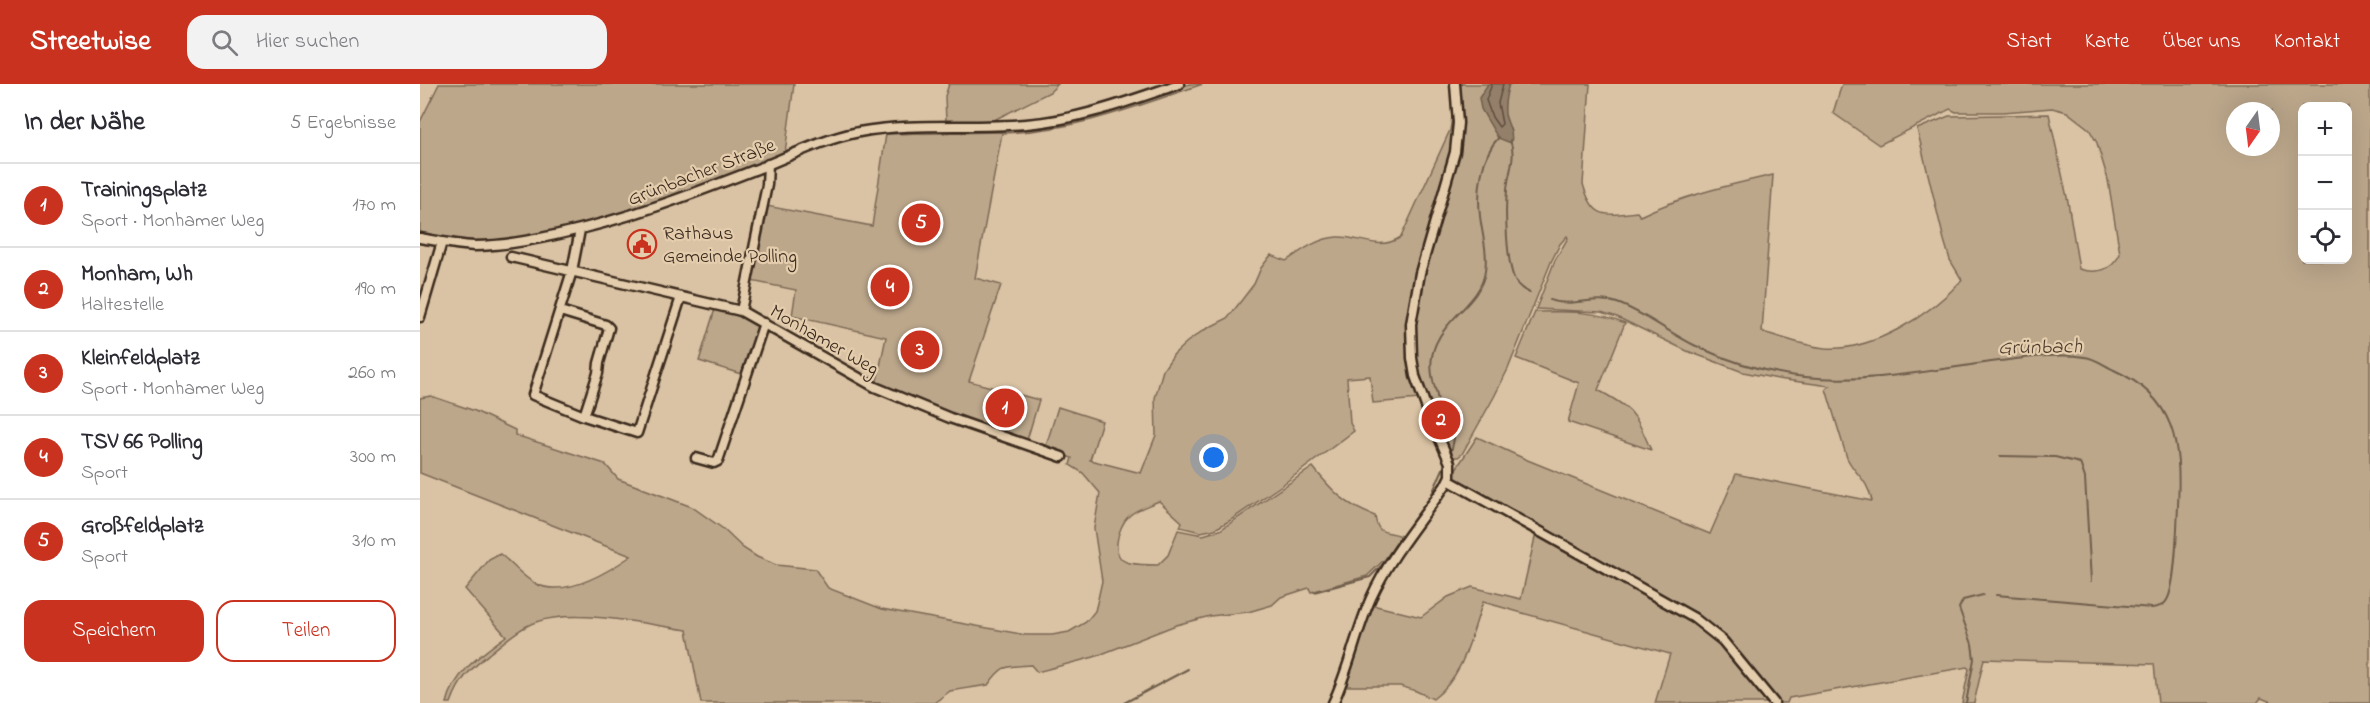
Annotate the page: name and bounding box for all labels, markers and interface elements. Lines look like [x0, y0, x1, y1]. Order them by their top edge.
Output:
search box [187, 15, 607, 69]
text: Streetwise [30, 22, 151, 63]
icon: search [208, 26, 241, 59]
text: Hier suchen [256, 26, 359, 58]
text: Start [2006, 27, 2052, 57]
text: Karte [2085, 27, 2129, 57]
text: Über uns [2162, 27, 2241, 57]
text: Kontakt [2274, 27, 2340, 57]
north arrow [2226, 102, 2280, 156]
map controls [2298, 102, 2352, 264]
button: + [2298, 102, 2352, 156]
text: In der Nähe [24, 104, 145, 142]
text: 5 Ergebnisse [290, 109, 396, 138]
street label: Grünbacher Straße [624, 132, 780, 215]
button: − [2298, 156, 2352, 210]
text: Trainingsplatz [81, 175, 207, 207]
text: 1 [40, 191, 47, 220]
text: 170 m [352, 191, 396, 220]
pin: 5 [902, 200, 940, 246]
text: Sport · Monhamer Weg [81, 207, 264, 236]
button: locate [2298, 210, 2352, 264]
place label: Rathaus Gemeinde Polling [663, 220, 797, 273]
public building icon: Rathaus Gemeinde Polling [626, 228, 658, 260]
text: Monham, Wh [81, 259, 193, 291]
pin: 4 [870, 264, 910, 310]
text: 2 [39, 275, 48, 304]
text: 190 m [354, 275, 396, 304]
text: Haltestelle [81, 291, 164, 320]
street label: Monhamer Weg [763, 298, 884, 385]
pin: 3 [900, 328, 940, 372]
water label: Grünbach [1998, 332, 2083, 364]
text: Kleinfeldplatz [81, 343, 200, 375]
text: 3 [39, 359, 48, 388]
text: 260 m [348, 359, 396, 388]
text: Sport · Monhamer Weg [81, 375, 264, 404]
pin: 1 [986, 386, 1024, 430]
pin: 2 [1422, 398, 1460, 442]
text: TSV 66 Polling [81, 427, 203, 459]
text: 4 [39, 443, 48, 472]
text: 300 m [350, 443, 396, 472]
your location [1199, 443, 1228, 472]
text: Sport [81, 459, 128, 488]
text: Großfeldplatz [81, 511, 204, 543]
text: 5 [38, 527, 49, 556]
text: 310 m [352, 527, 396, 556]
text: Sport [81, 543, 128, 572]
button: Speichern [24, 600, 204, 662]
button: Teilen [216, 600, 396, 662]

